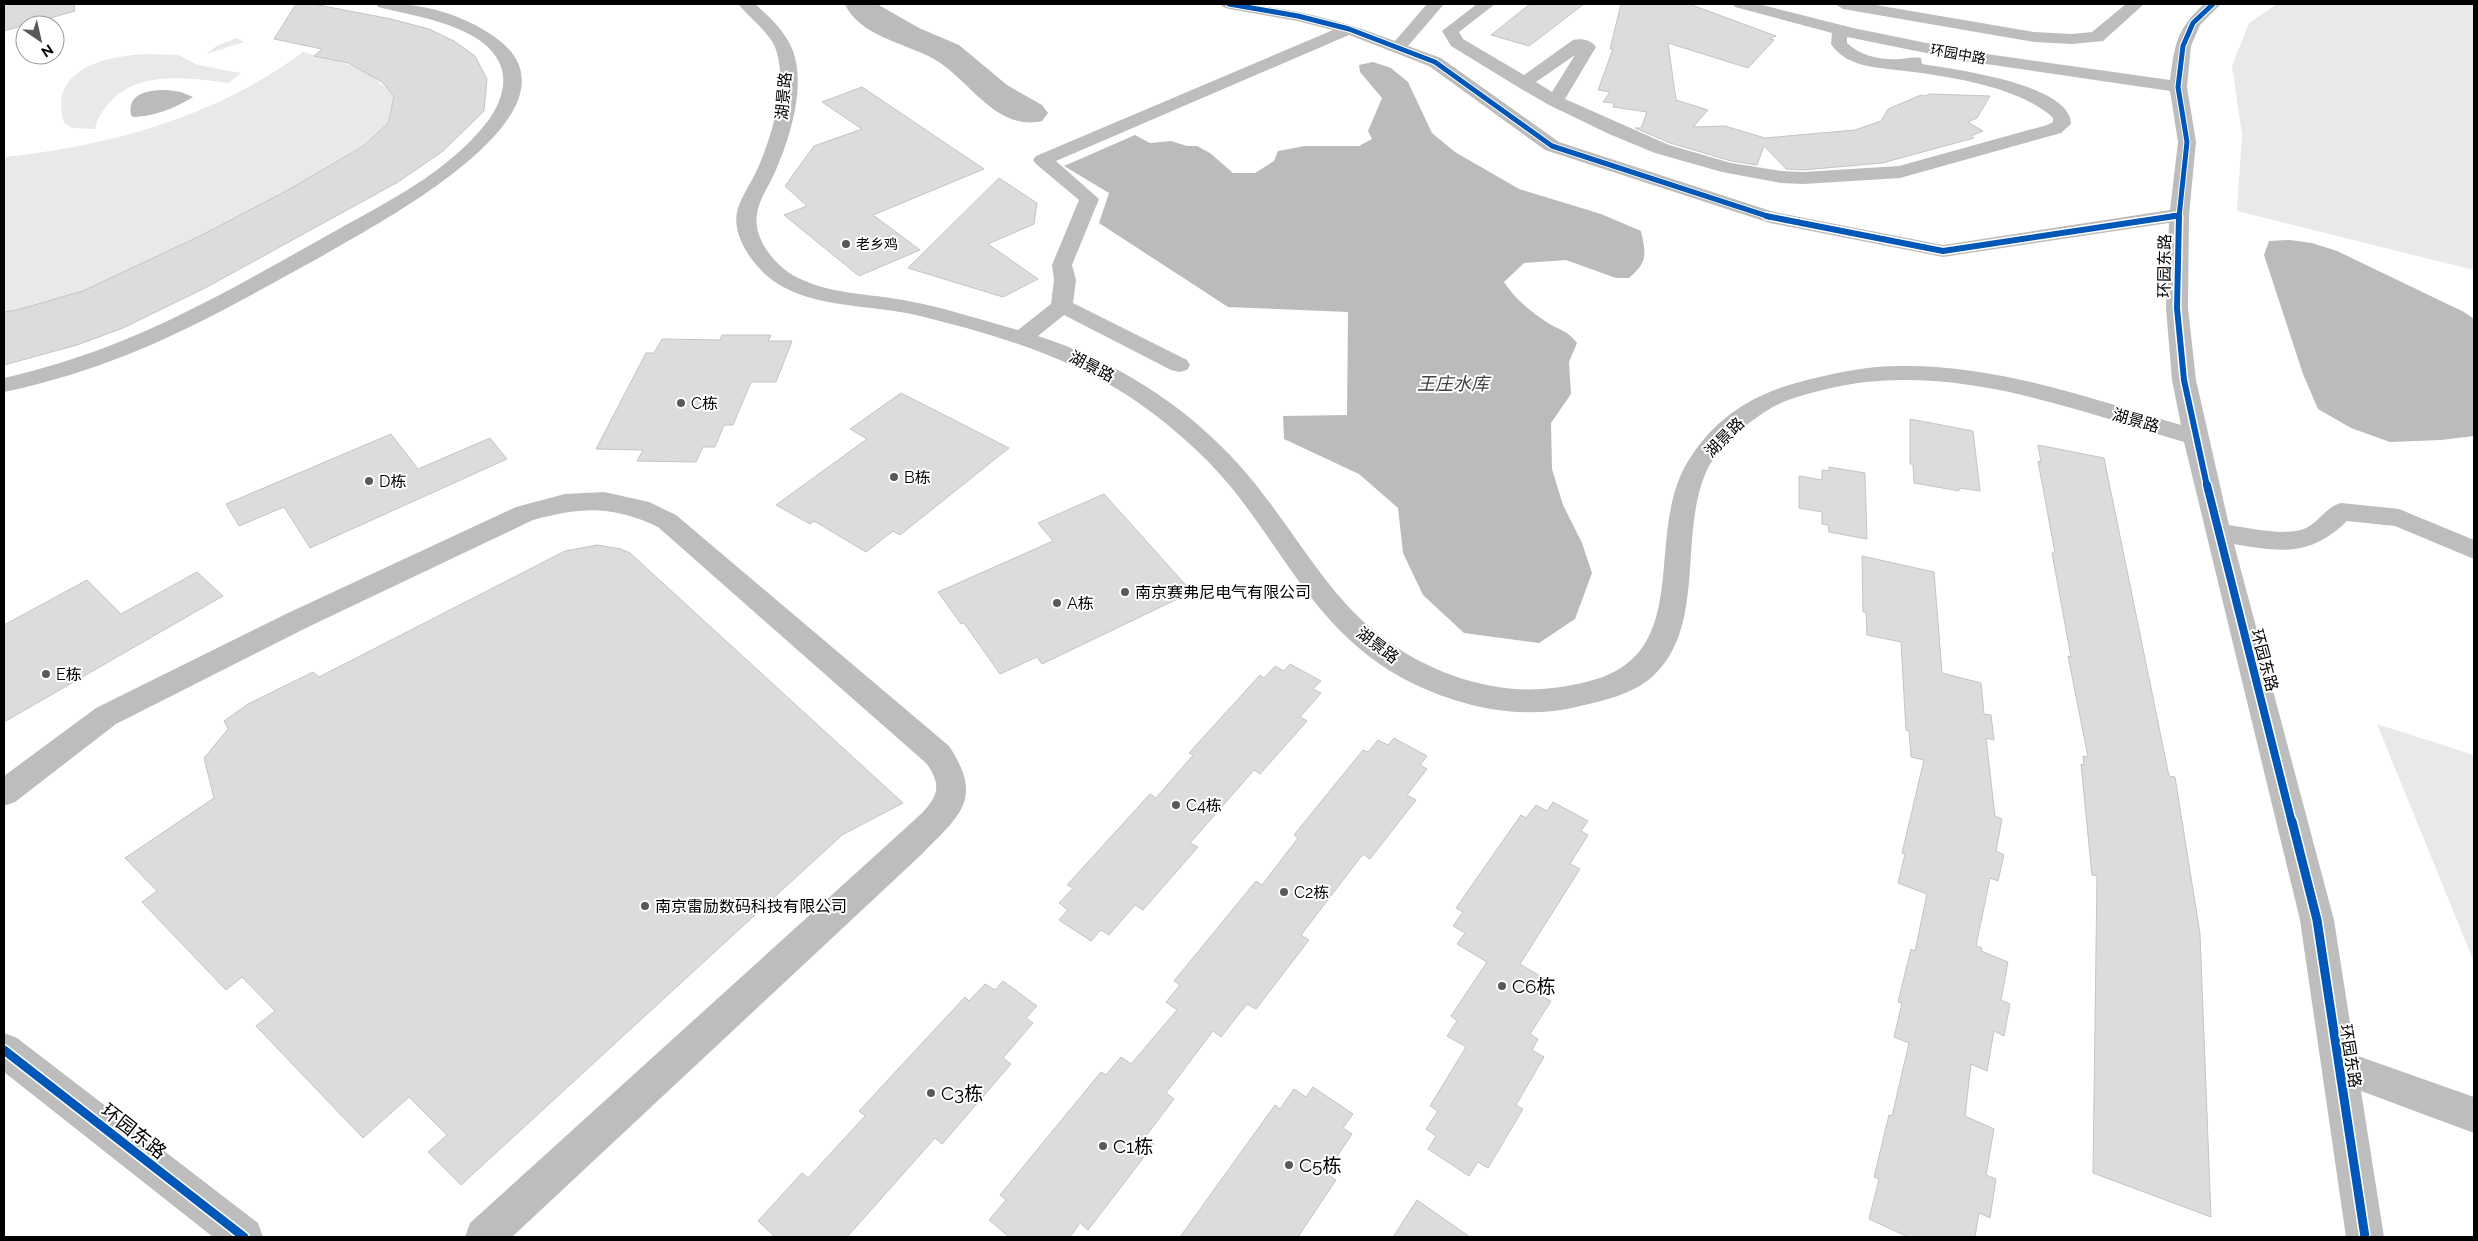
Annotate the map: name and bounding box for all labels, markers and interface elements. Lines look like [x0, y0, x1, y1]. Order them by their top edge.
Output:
north arrow [15, 15, 65, 65]
text: N [38, 41, 56, 60]
street label: 环园中路 [1929, 41, 1987, 67]
street label: 湖景路 [772, 71, 795, 121]
street label: 环园东路 [2154, 234, 2175, 298]
place label: 老乡鸡 [856, 236, 898, 252]
marker: 老乡鸡 [840, 238, 852, 250]
street label: 湖景路 [1066, 347, 1117, 386]
water label: 王庄水库 [1417, 373, 1492, 394]
place label: C栋 [691, 394, 718, 413]
marker: C栋 [675, 397, 687, 409]
street label: 湖景路 [2110, 405, 2162, 436]
street label: 湖景路 [1701, 414, 1748, 461]
place label: B栋 [904, 468, 931, 487]
marker: B栋 [888, 471, 900, 483]
place label: D栋 [379, 472, 406, 491]
marker: D栋 [363, 475, 375, 487]
place label: 南京赛弗尼电气有限公司 [1135, 583, 1311, 602]
marker: 南京赛弗尼电气有限公司 [1119, 586, 1131, 598]
place label: A栋 [1067, 594, 1094, 613]
marker: A栋 [1051, 597, 1063, 609]
street label: 湖景路 [1353, 623, 1403, 667]
street label: 环园东路 [2247, 627, 2282, 694]
place label: E栋 [56, 665, 82, 684]
marker: E栋 [40, 668, 52, 680]
place label: C4栋 [1186, 796, 1222, 815]
marker: C4栋 [1170, 799, 1182, 811]
place label: C2栋 [1294, 883, 1329, 902]
marker: C2栋 [1278, 886, 1290, 898]
place label: 南京雷励数码科技有限公司 [655, 897, 847, 916]
marker: 南京雷励数码科技有限公司 [639, 900, 651, 912]
place label: C6栋 [1512, 975, 1556, 997]
marker: C6栋 [1496, 980, 1508, 992]
street label: 环园东路 [2336, 1023, 2365, 1089]
place label: C3栋 [941, 1082, 983, 1104]
marker: C3栋 [925, 1087, 937, 1099]
street label: 环园东路 [97, 1099, 171, 1163]
place label: C1栋 [1113, 1135, 1153, 1157]
marker: C1栋 [1097, 1140, 1109, 1152]
place label: C5栋 [1299, 1154, 1341, 1176]
marker: C5栋 [1283, 1159, 1295, 1171]

